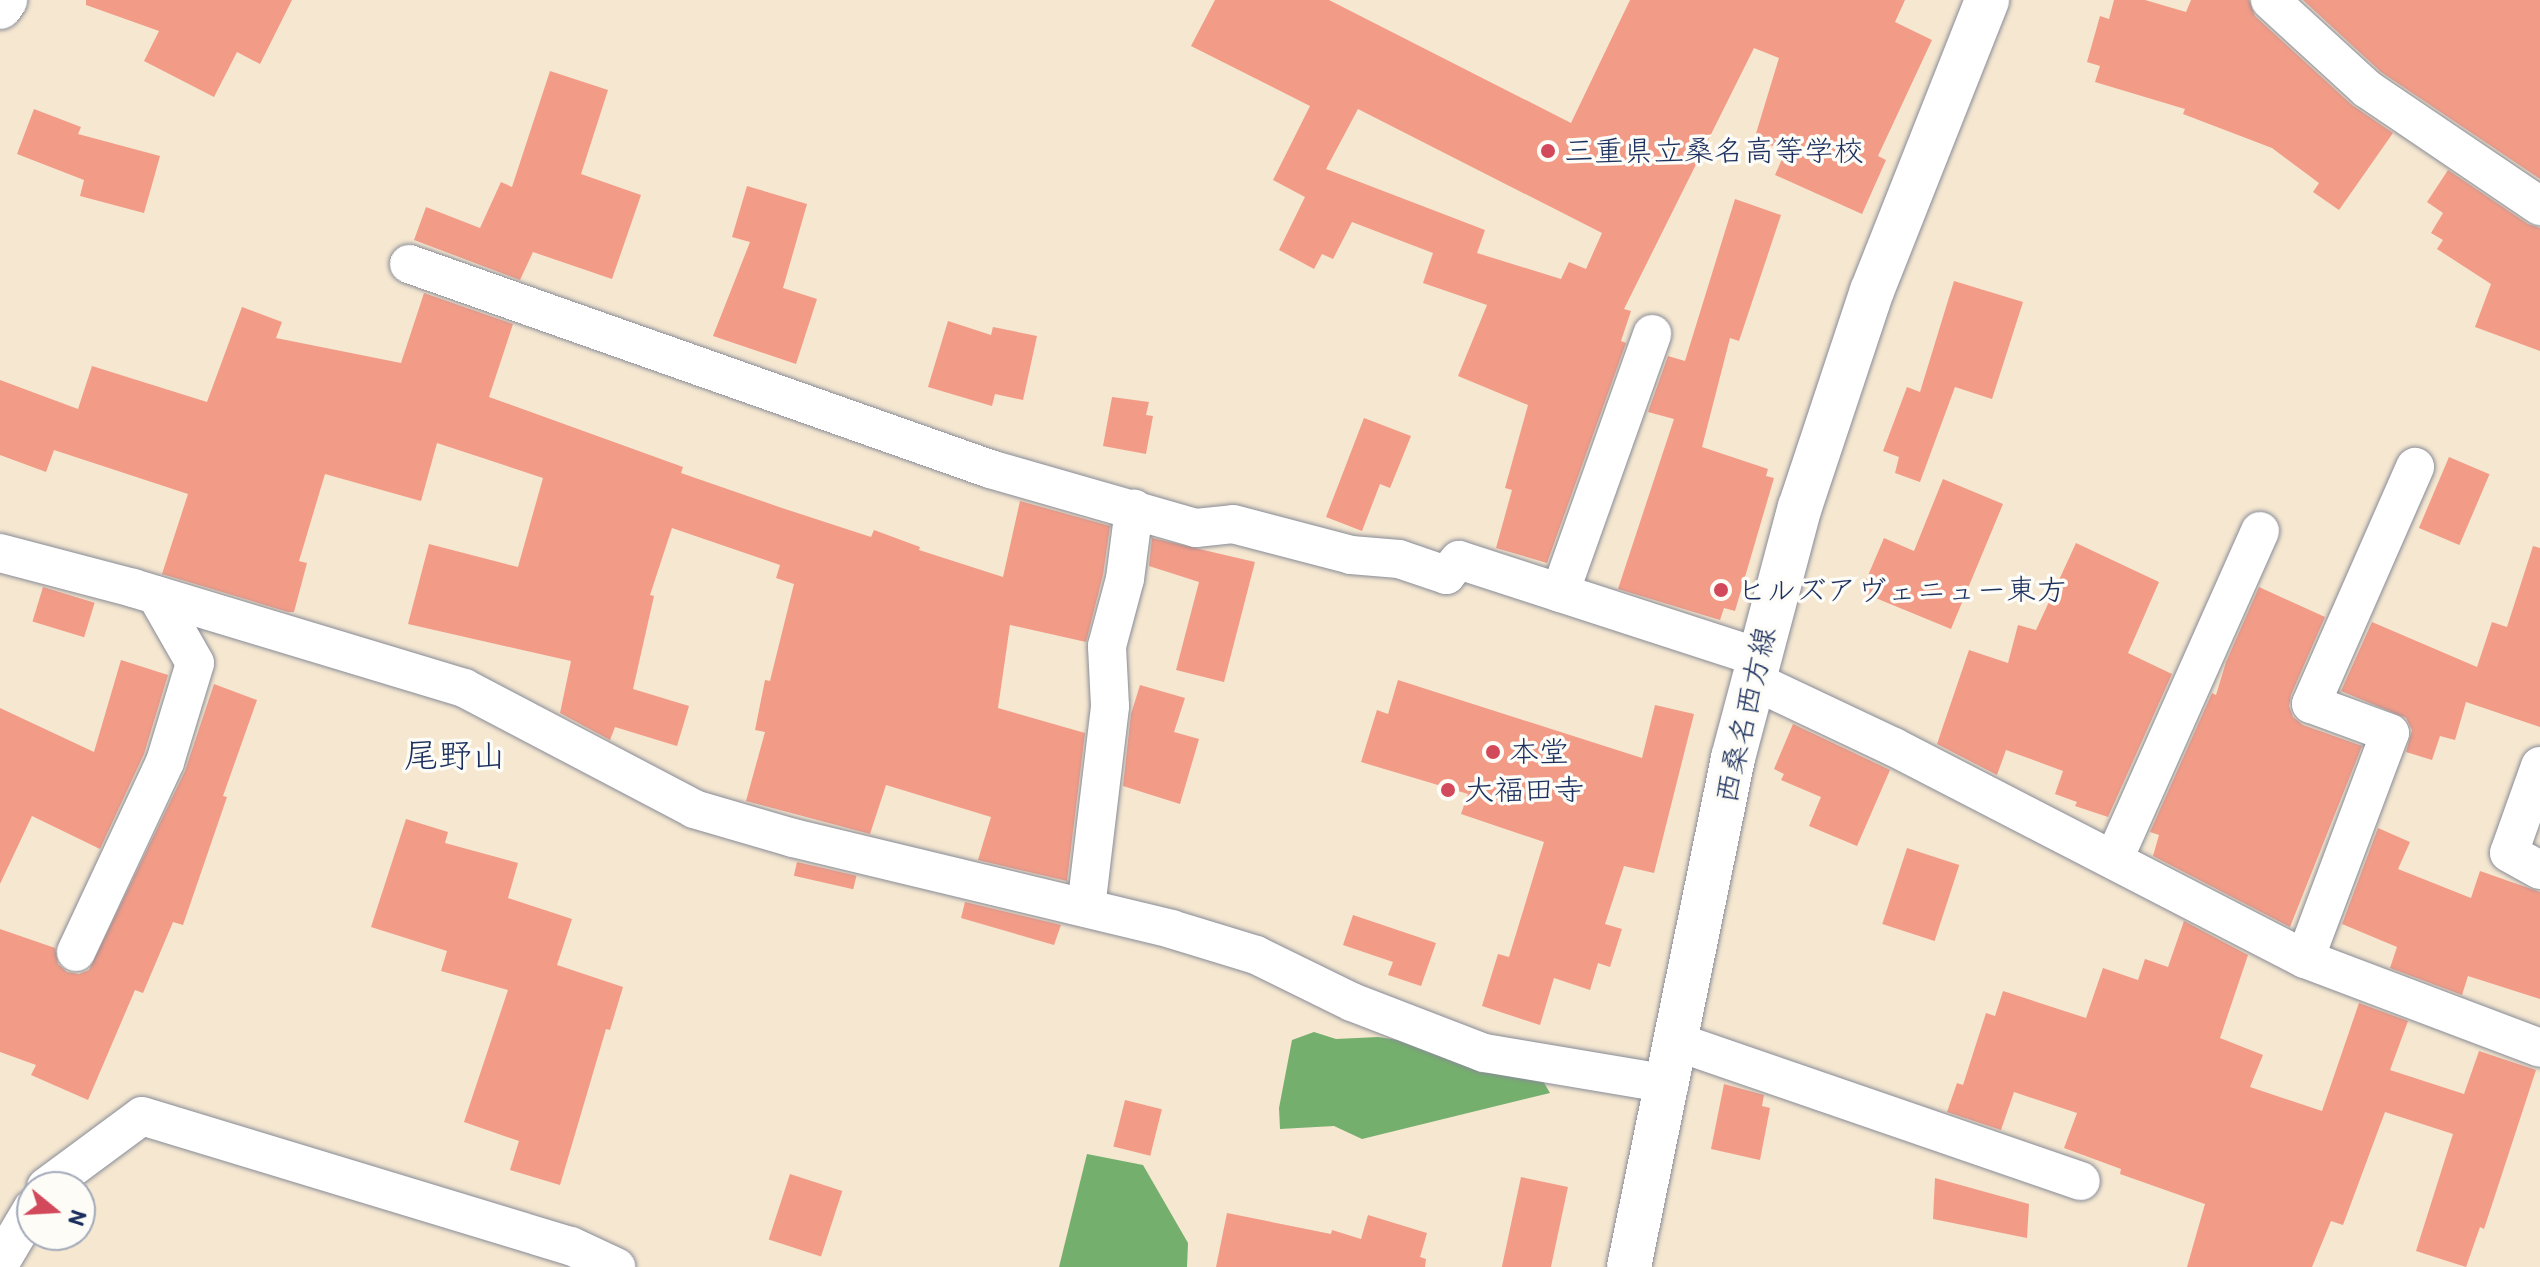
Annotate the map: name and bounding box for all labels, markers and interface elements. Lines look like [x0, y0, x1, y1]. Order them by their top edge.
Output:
place label: 三重県立桑名高等学校 [1564, 133, 1864, 169]
marker: 三重県立桑名高等学校 [1539, 142, 1557, 160]
place label: ヒルズアヴェニュー東方 [1737, 572, 2067, 608]
marker: ヒルズアヴェニュー東方 [1712, 581, 1730, 599]
street label: 西桑名西方線 [1708, 623, 1784, 807]
place label: 本堂 [1509, 734, 1569, 770]
district label: 尾野山 [404, 736, 506, 776]
marker: 本堂 [1484, 743, 1502, 761]
place label: 大福田寺 [1464, 772, 1584, 808]
marker: 大福田寺 [1439, 781, 1457, 799]
north arrow [16, 1171, 96, 1251]
text: N [62, 1207, 93, 1229]

